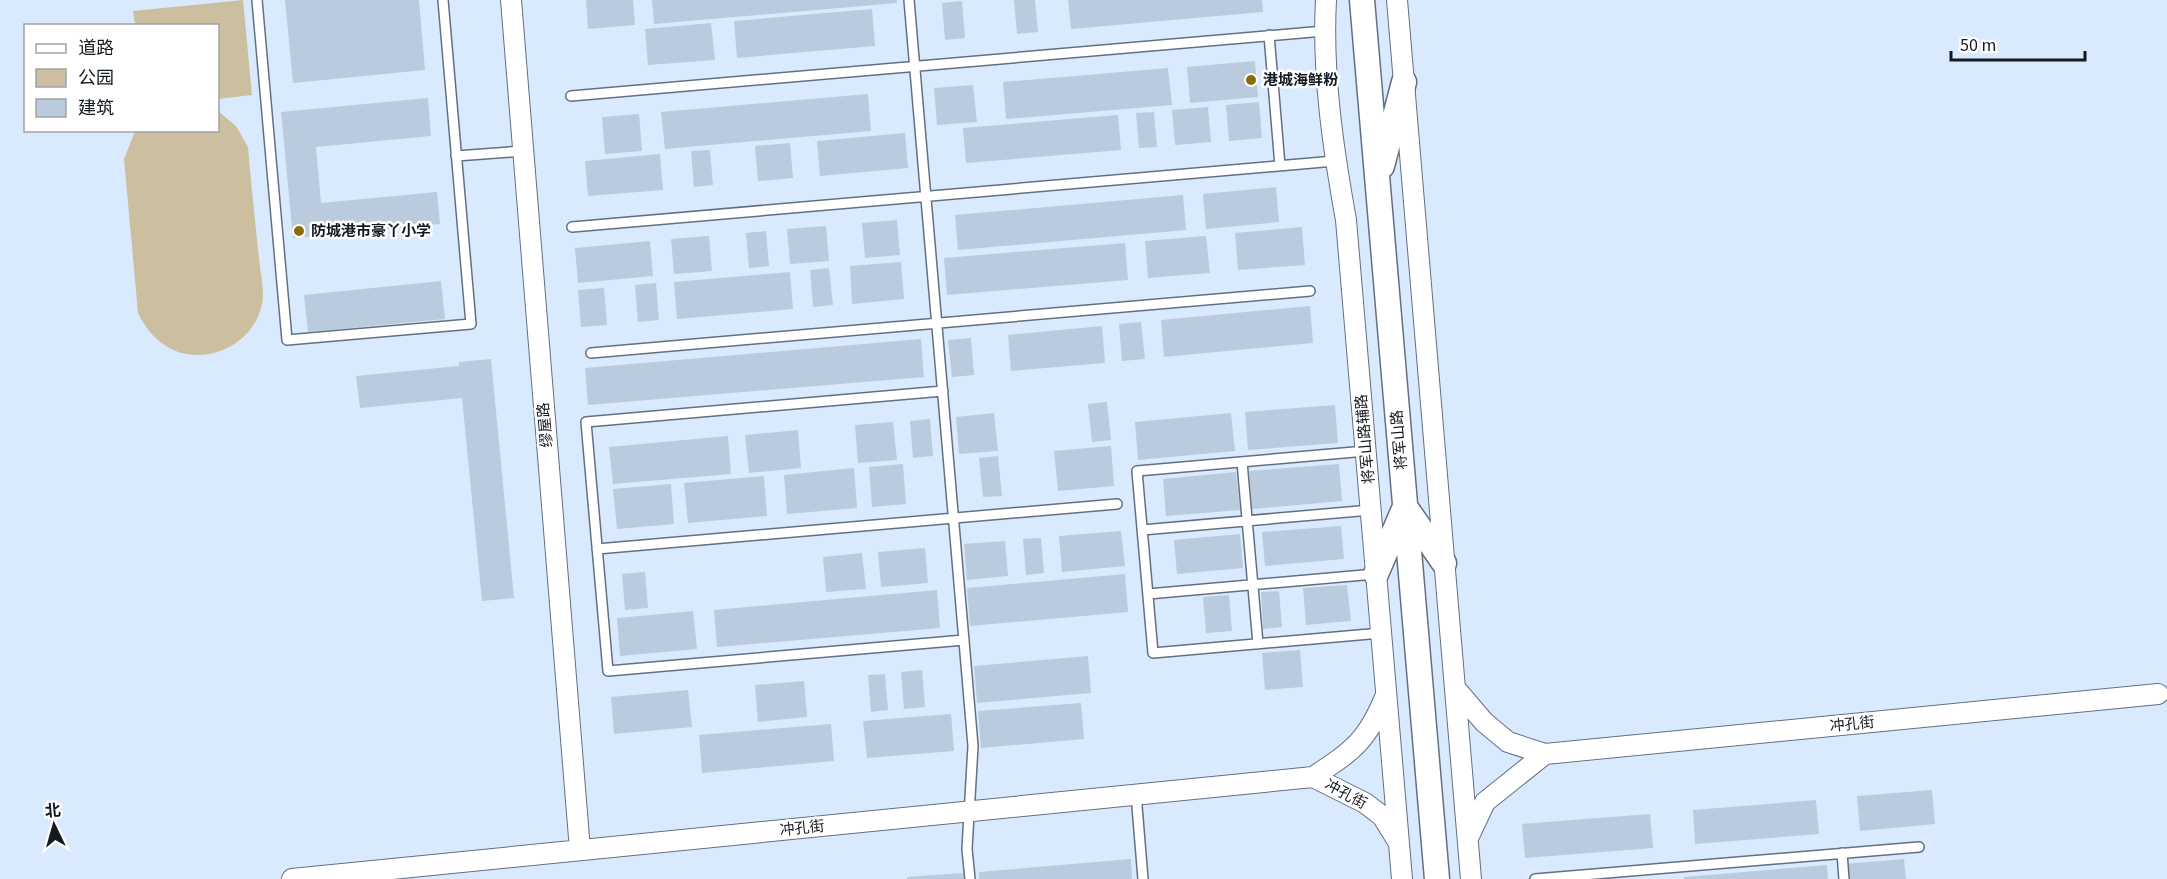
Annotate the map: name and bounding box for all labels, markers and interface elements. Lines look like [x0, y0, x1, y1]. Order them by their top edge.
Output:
legend [24, 24, 219, 132]
scale bar [1951, 24, 2084, 62]
text: 50 m [1960, 33, 1996, 58]
text: 道路 [78, 36, 114, 61]
text: 公园 [78, 66, 114, 91]
place label: 港城海鲜粉 [1263, 70, 1339, 91]
marker: 港城海鲜粉 [1244, 73, 1258, 87]
text: 建筑 [78, 96, 114, 121]
place label: 防城港市豪丫小学 [311, 221, 431, 242]
marker: 防城港市豪丫小学 [292, 224, 306, 238]
street label: 将军山路辅路 [1351, 393, 1380, 485]
street label: 缪屋路 [533, 402, 558, 448]
street label: 将军山路 [1386, 409, 1413, 471]
street label: 冲孔街 [1829, 712, 1876, 737]
street label: 冲孔街 [1321, 775, 1371, 814]
north arrow [24, 795, 84, 855]
text: 北 [44, 799, 62, 823]
street label: 冲孔街 [779, 816, 826, 841]

